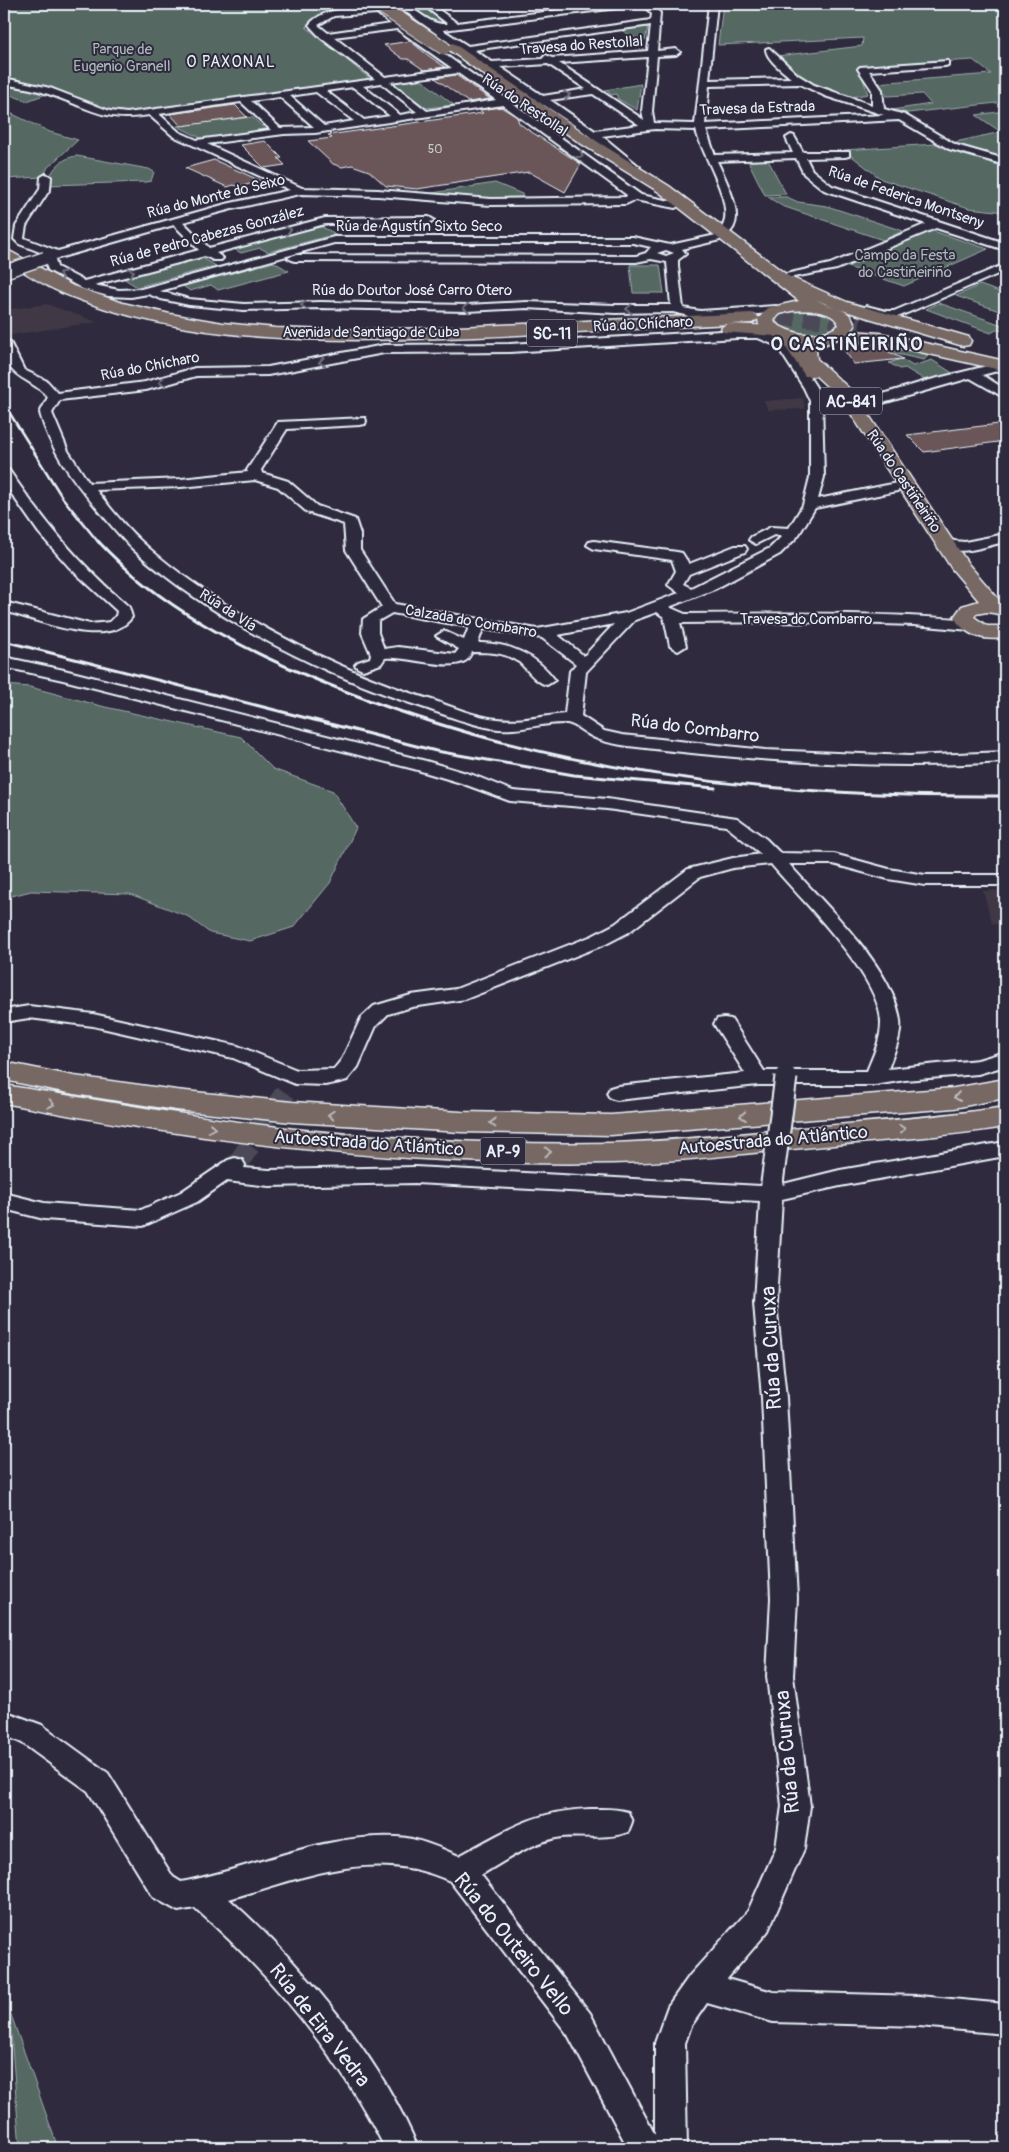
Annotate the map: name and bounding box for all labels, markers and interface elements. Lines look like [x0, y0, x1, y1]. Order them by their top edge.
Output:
street label: Travesa do Restollal [518, 32, 644, 59]
park label: Parque de Eugenio Granell [73, 40, 171, 76]
district label: O PAXONAL [186, 52, 276, 72]
street label: Rúa do Restollal [478, 70, 571, 141]
one-way arrow [564, 90, 572, 101]
street label: Travesa da Estrada [699, 97, 815, 120]
house number: 50 [428, 142, 442, 157]
one-way arrow [574, 149, 584, 158]
street label: Rúa de Federica Montseny [826, 162, 987, 233]
street label: Rúa do Monte do Seixo [145, 170, 287, 223]
street label: Rúa de Pedro Cabezas González [108, 201, 306, 272]
street label: Rúa de Agustín Sixto Seco [336, 217, 502, 236]
one-way arrow [284, 226, 292, 236]
park label: Campo da Festa do Castiñeiriño [854, 246, 956, 282]
one-way arrow [127, 267, 135, 277]
one-way arrow [58, 270, 67, 280]
street label: Rúa do Doutor José Carro Otero [312, 281, 512, 300]
one-way arrow [300, 300, 308, 310]
one-way arrow [462, 302, 470, 313]
one-way arrow [624, 304, 632, 314]
street label: Rúa do Chícharo [592, 312, 694, 337]
road number: SC-11 [527, 319, 577, 346]
street label: Avenida de Santiago de Cuba [282, 323, 460, 342]
district label: O CASTIÑEIRIÑO [771, 332, 923, 356]
street label: Rúa do Chícharo [99, 348, 201, 385]
one-way arrow [317, 356, 326, 366]
one-way arrow [158, 376, 166, 387]
road number: AC-841 [820, 388, 882, 414]
street label: Rúa do Castiñeiriño [862, 426, 945, 536]
street label: Rúa da Vía [196, 585, 260, 636]
street label: Calzada do Combarro [404, 601, 538, 642]
street label: Travesa do Combarro [740, 610, 872, 629]
street label: Rúa do Combarro [629, 709, 761, 748]
one-way arrow [953, 1092, 962, 1102]
one-way arrow [47, 1098, 56, 1108]
one-way arrow [327, 1109, 335, 1120]
one-way arrow [739, 1110, 747, 1121]
one-way arrow [489, 1117, 497, 1128]
street label: Autoestrada do Atlántico [677, 1121, 869, 1160]
one-way arrow [208, 1122, 216, 1133]
one-way arrow [899, 1124, 907, 1135]
street label: Autoestrada do Atlántico [273, 1125, 465, 1162]
road number: AP-9 [480, 1138, 526, 1164]
one-way arrow [545, 1147, 553, 1157]
street label: Rúa da Curuxa [755, 1285, 788, 1411]
street label: Rúa da Curuxa [769, 1689, 806, 1815]
street label: Rúa do Outeiro Vello [448, 1867, 580, 2021]
street label: Rúa de Eira Vedra [263, 1958, 376, 2093]

